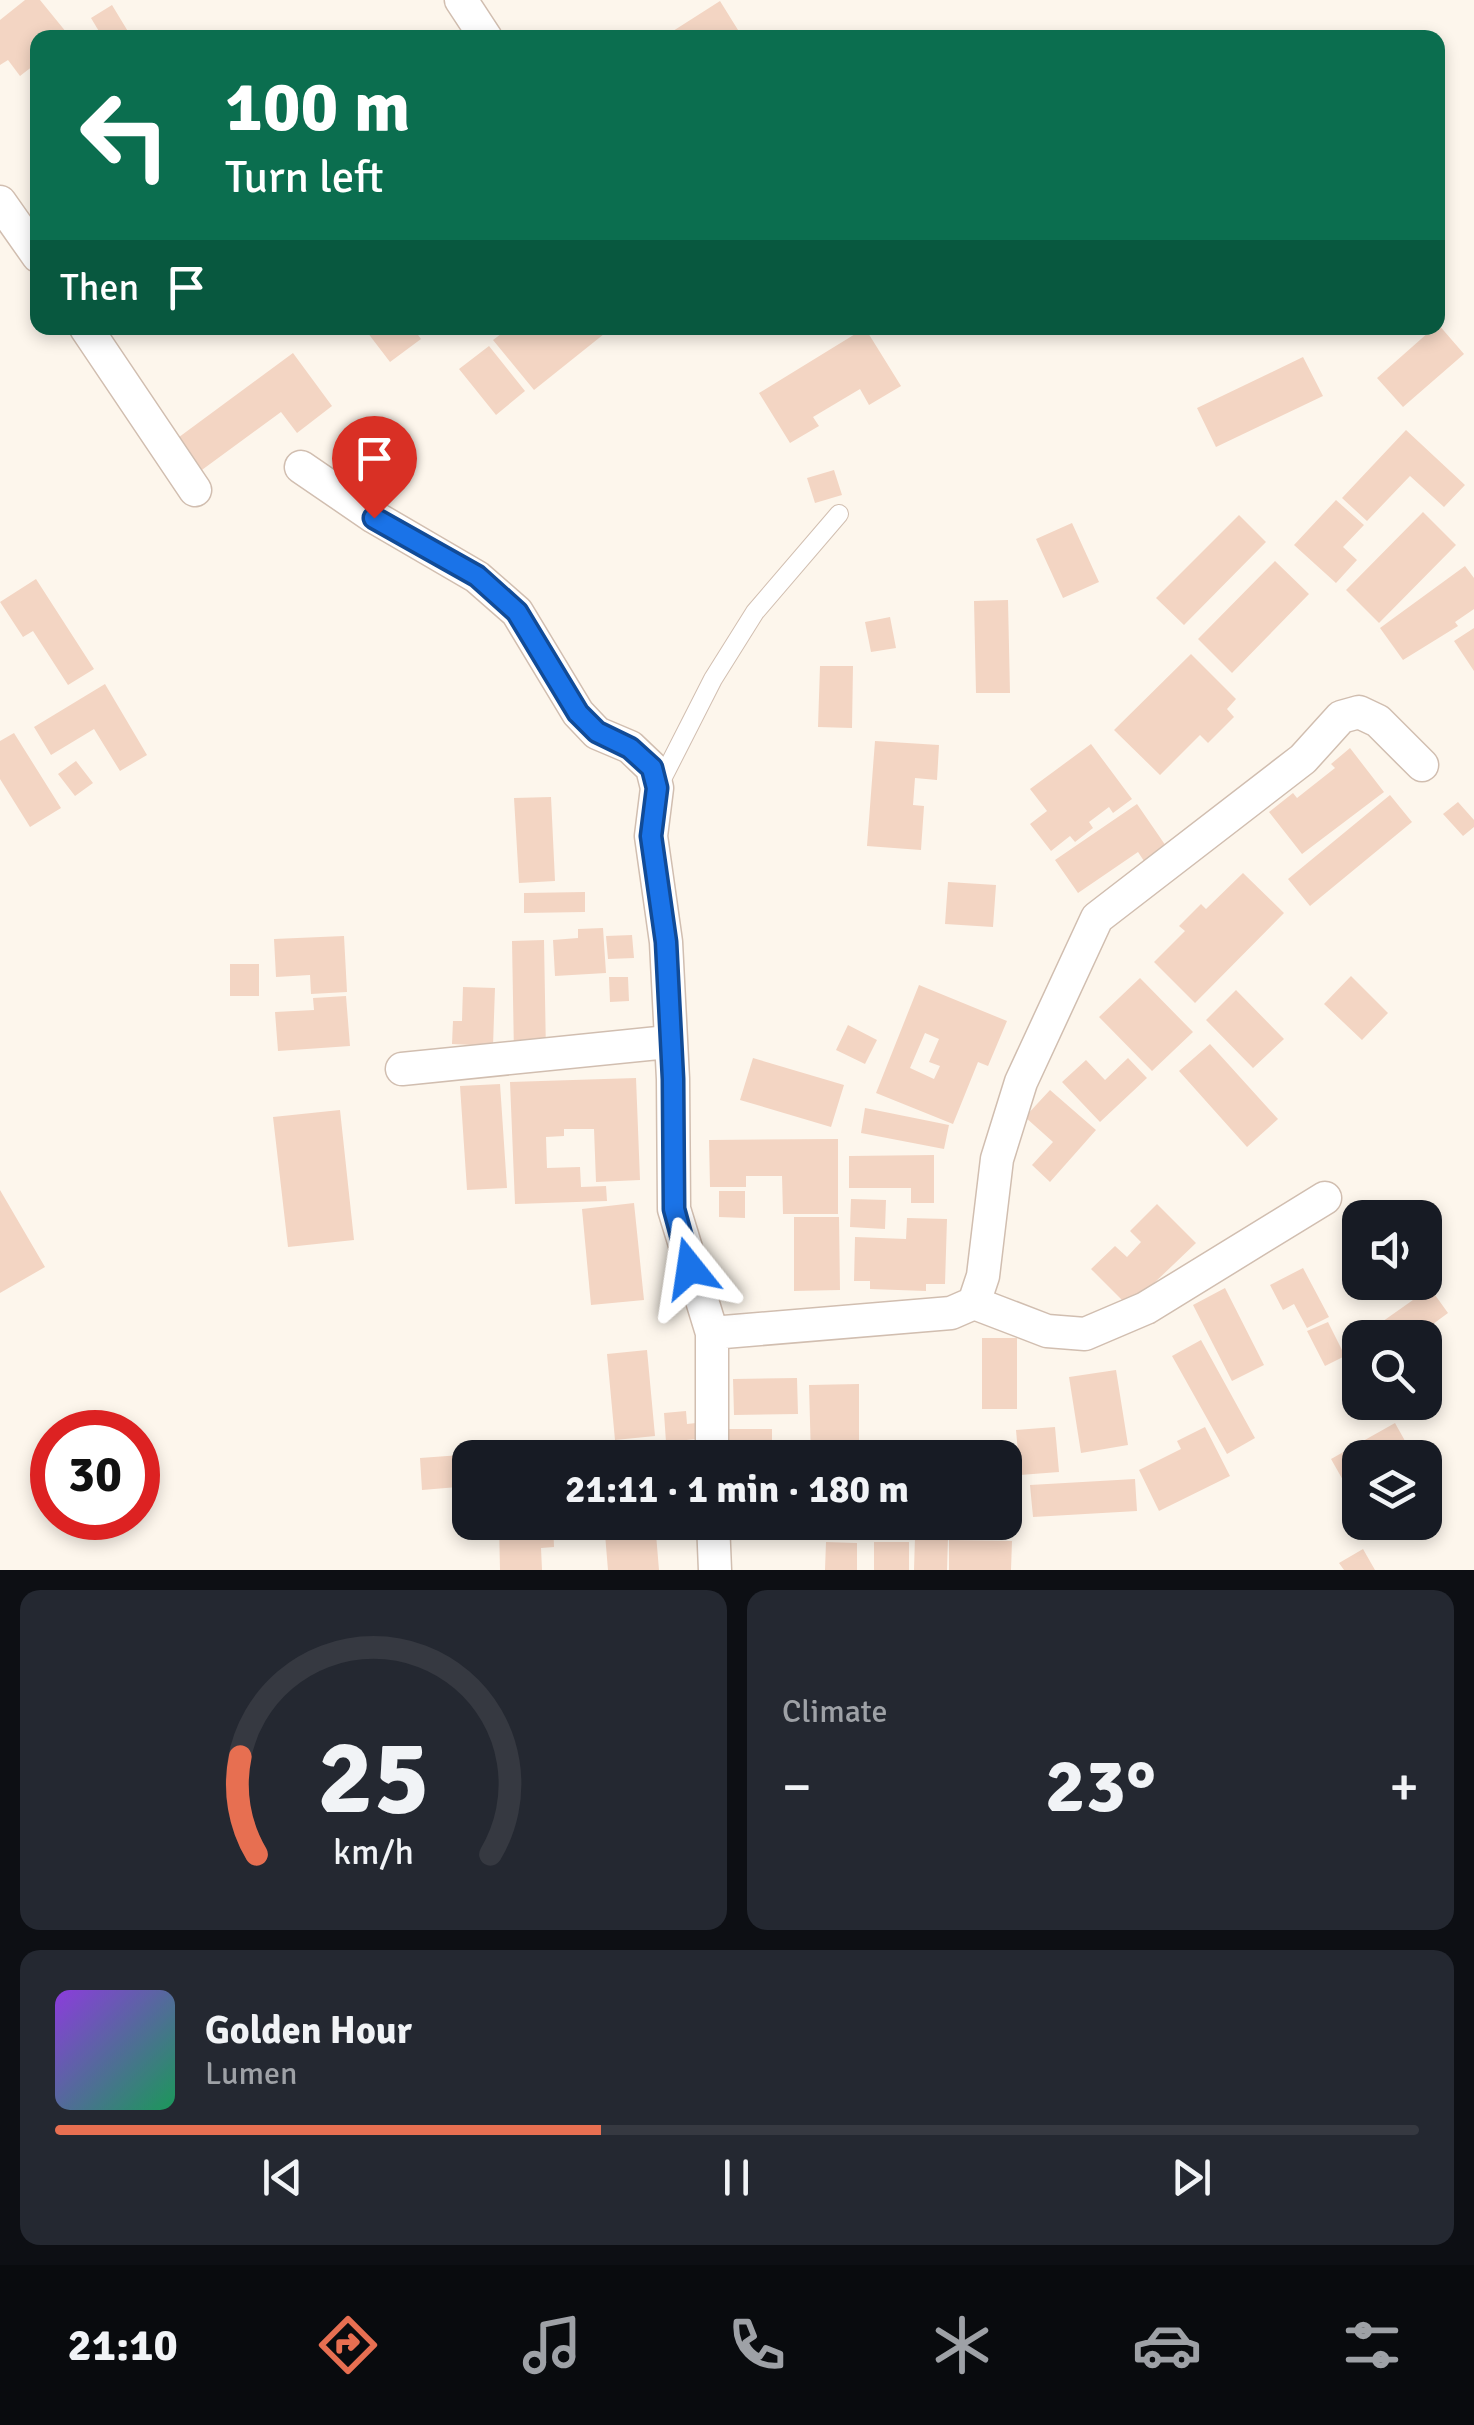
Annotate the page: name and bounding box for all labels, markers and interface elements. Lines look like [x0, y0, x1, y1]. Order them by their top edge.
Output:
text: 100 m [225, 64, 410, 150]
icon: left [60, 70, 190, 200]
text: Turn left [225, 150, 384, 205]
icon: arrive [159, 260, 214, 315]
text: Then [60, 264, 139, 311]
pin [332, 416, 417, 519]
icon: arrive [347, 431, 402, 486]
map controls [1342, 1200, 1442, 1540]
button: sound [1342, 1200, 1442, 1300]
position arrow [638, 1216, 742, 1320]
button: search [1342, 1320, 1442, 1420]
speed limit sign: 30 [30, 1410, 160, 1540]
button: layers [1342, 1440, 1442, 1540]
text: 21:11 · 1 min · 180 m [565, 1466, 909, 1513]
text: Climate [782, 1692, 888, 1731]
text: 25 [317, 1714, 430, 1842]
text: 23° [1045, 1740, 1156, 1833]
text: − [782, 1753, 812, 1821]
text: + [1389, 1753, 1419, 1821]
text: km/h [333, 1830, 414, 1874]
text: Golden Hour [205, 2007, 412, 2054]
text: Lumen [205, 2054, 297, 2093]
icon: previous [255, 2150, 310, 2205]
icon: pause [709, 2150, 764, 2205]
icon: next [1164, 2150, 1219, 2205]
icon: directions [313, 2310, 383, 2380]
icon: music [517, 2310, 587, 2380]
icon: phone [722, 2310, 792, 2380]
icon: climate [927, 2310, 997, 2380]
icon: car [1132, 2310, 1202, 2380]
icon: filters [1337, 2310, 1407, 2380]
text: 21:10 [67, 2318, 178, 2373]

